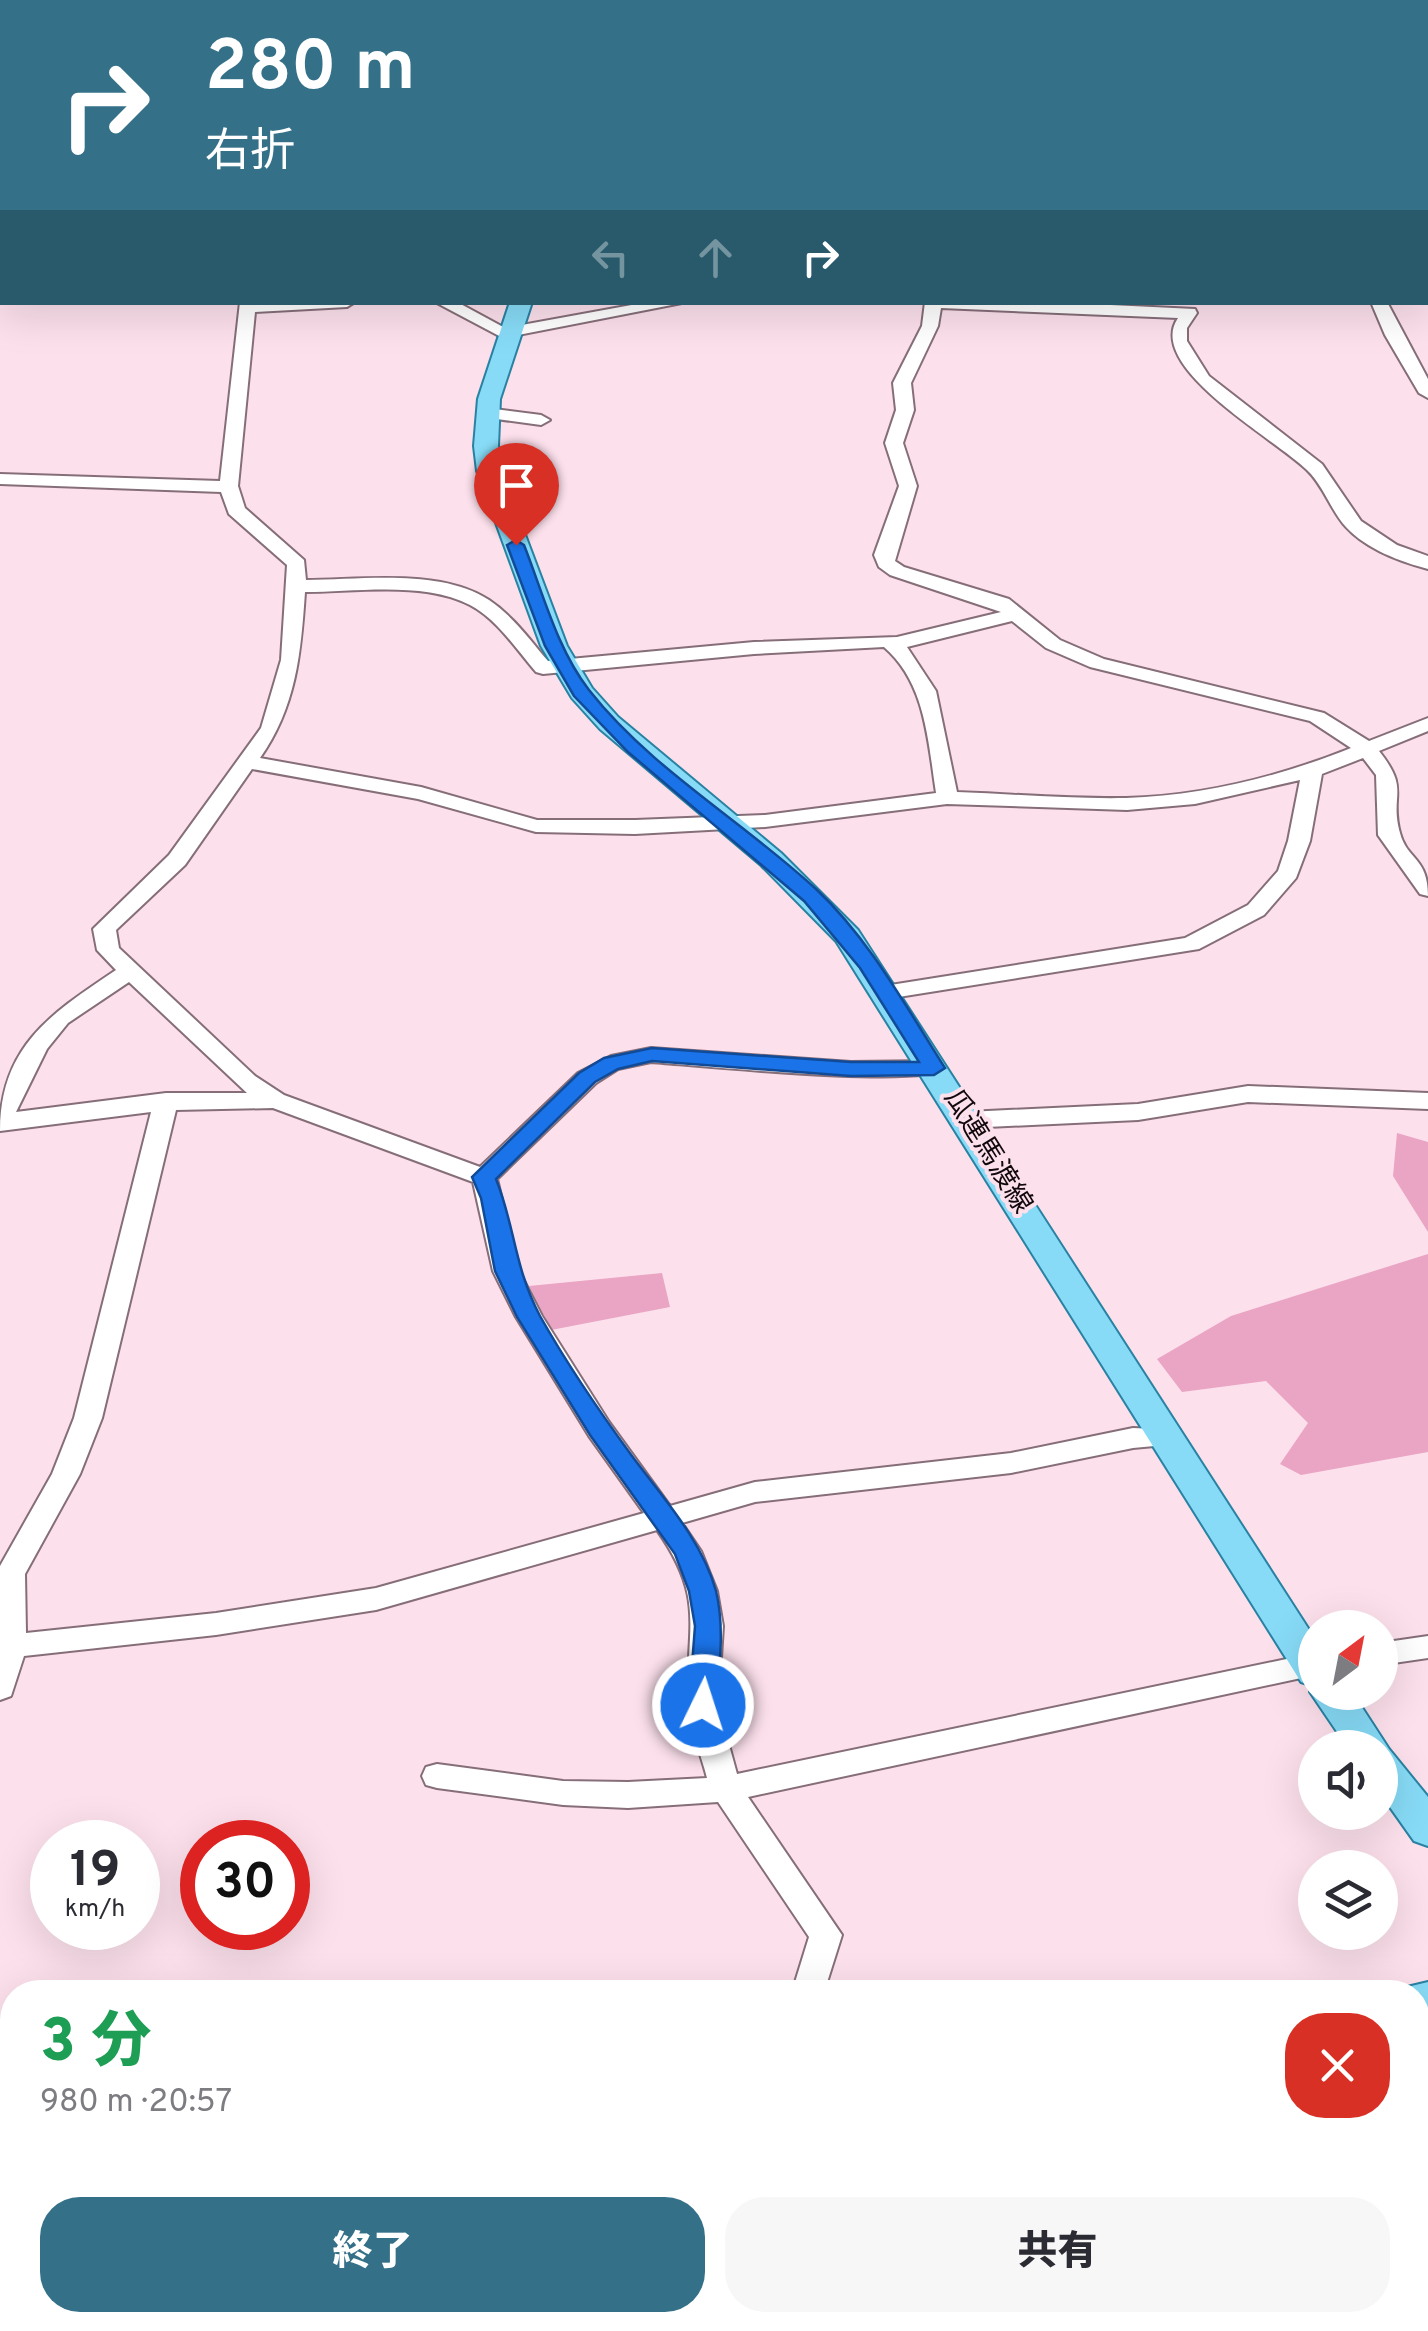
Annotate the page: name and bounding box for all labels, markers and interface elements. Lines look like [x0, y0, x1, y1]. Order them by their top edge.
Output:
text: 280 m [205, 26, 416, 115]
icon: right [40, 40, 170, 170]
text: 右折 [205, 125, 295, 182]
icon: left [583, 230, 638, 285]
icon: ahead [688, 230, 743, 285]
icon: right [793, 230, 848, 285]
pin [474, 443, 559, 546]
icon: arrive [489, 458, 544, 513]
street label: 瓜連馬渡線 [935, 1083, 1039, 1221]
north arrow [1298, 1610, 1398, 1710]
map controls [1298, 1610, 1398, 1950]
position arrow [651, 1653, 755, 1757]
button: sound [1298, 1730, 1398, 1830]
speed limit sign: 30 [180, 1820, 310, 1950]
text: 19 [70, 1841, 120, 1904]
button: layers [1298, 1850, 1398, 1950]
text: km/h [65, 1894, 125, 1926]
text: 3 分 [40, 2007, 151, 2083]
button: close [1285, 2013, 1390, 2118]
text: 980 m · 20:57 [40, 2083, 232, 2123]
button: 終了 [40, 2197, 705, 2312]
button: 共有 [725, 2197, 1390, 2312]

